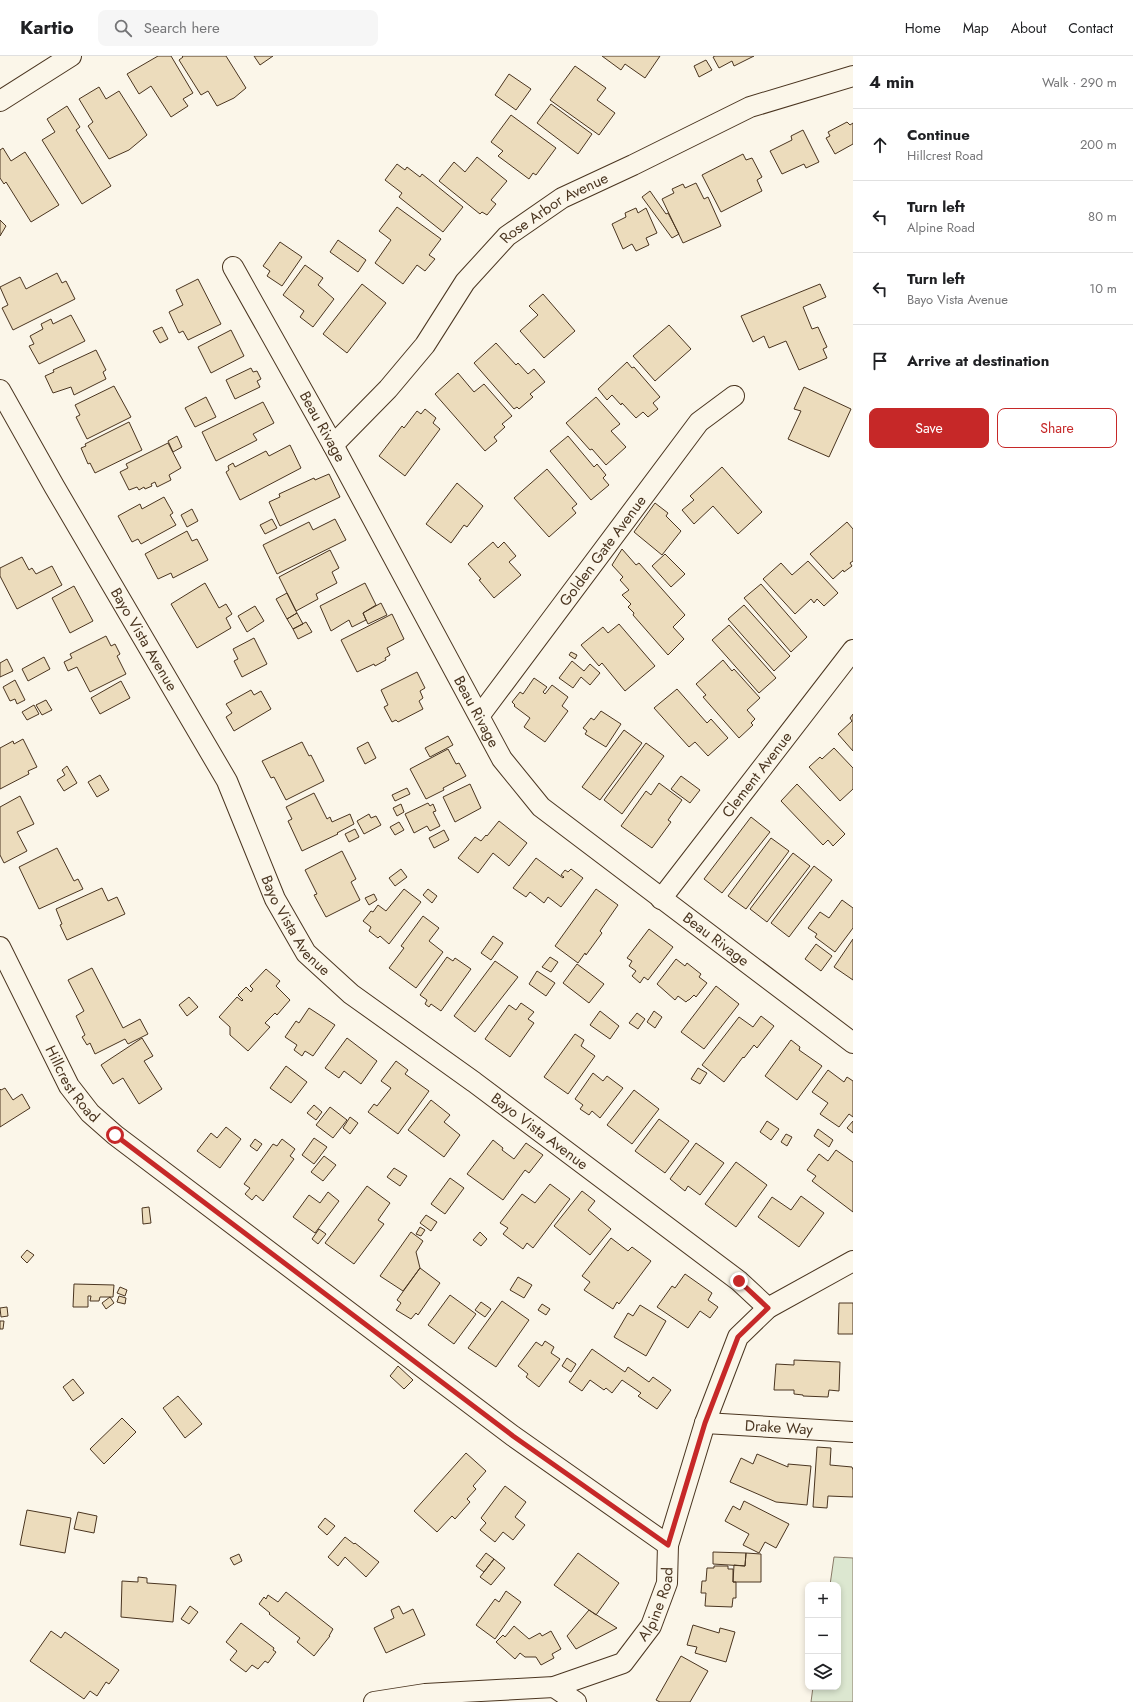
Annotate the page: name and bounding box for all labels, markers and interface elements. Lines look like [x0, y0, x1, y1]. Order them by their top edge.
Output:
search box [98, 10, 378, 46]
text: Kartio [20, 14, 74, 41]
icon: search [112, 17, 134, 39]
text: Search here [144, 17, 220, 39]
text: Home [905, 18, 941, 38]
text: Map [963, 18, 989, 38]
text: About [1011, 18, 1046, 38]
text: Contact [1068, 18, 1113, 38]
text: 4 min [869, 70, 914, 94]
text: Walk · 290 m [1042, 73, 1117, 92]
text: Continue [907, 124, 970, 146]
icon: ahead [869, 134, 891, 156]
text: 200 m [1080, 135, 1117, 154]
text: Hillcrest Road [907, 146, 983, 165]
street label: Rose Arbor Avenue [494, 167, 612, 248]
text: Turn left [907, 196, 965, 218]
icon: left [869, 206, 891, 228]
text: 80 m [1088, 207, 1117, 226]
text: Alpine Road [907, 218, 975, 237]
text: Turn left [907, 268, 965, 290]
icon: left [869, 278, 891, 300]
text: 10 m [1089, 279, 1117, 298]
text: Bayo Vista Avenue [907, 290, 1008, 309]
icon: arrive [869, 350, 891, 372]
text: Arrive at destination [907, 350, 1049, 372]
street label: Beau Rivage [294, 387, 351, 466]
button: Save [869, 408, 989, 448]
button: Share [997, 408, 1117, 448]
street label: Golden Gate Avenue [554, 491, 652, 611]
street label: Bayo Vista Avenue [105, 584, 183, 696]
street label: Beau Rivage [448, 672, 505, 752]
street label: Clement Avenue [716, 727, 797, 822]
street label: Bayo Vista Avenue [255, 872, 335, 981]
street label: Beau Rivage [678, 907, 754, 972]
street label: Hillcrest Road [40, 1042, 104, 1128]
street label: Bayo Vista Avenue [486, 1087, 593, 1175]
route start [106, 1126, 124, 1144]
route end [730, 1272, 748, 1290]
street label: Drake Way [744, 1414, 814, 1441]
street label: Alpine Road [632, 1567, 678, 1646]
map controls [805, 1582, 841, 1690]
button: + [805, 1582, 841, 1618]
button: − [805, 1618, 841, 1654]
button: layers [805, 1654, 841, 1690]

